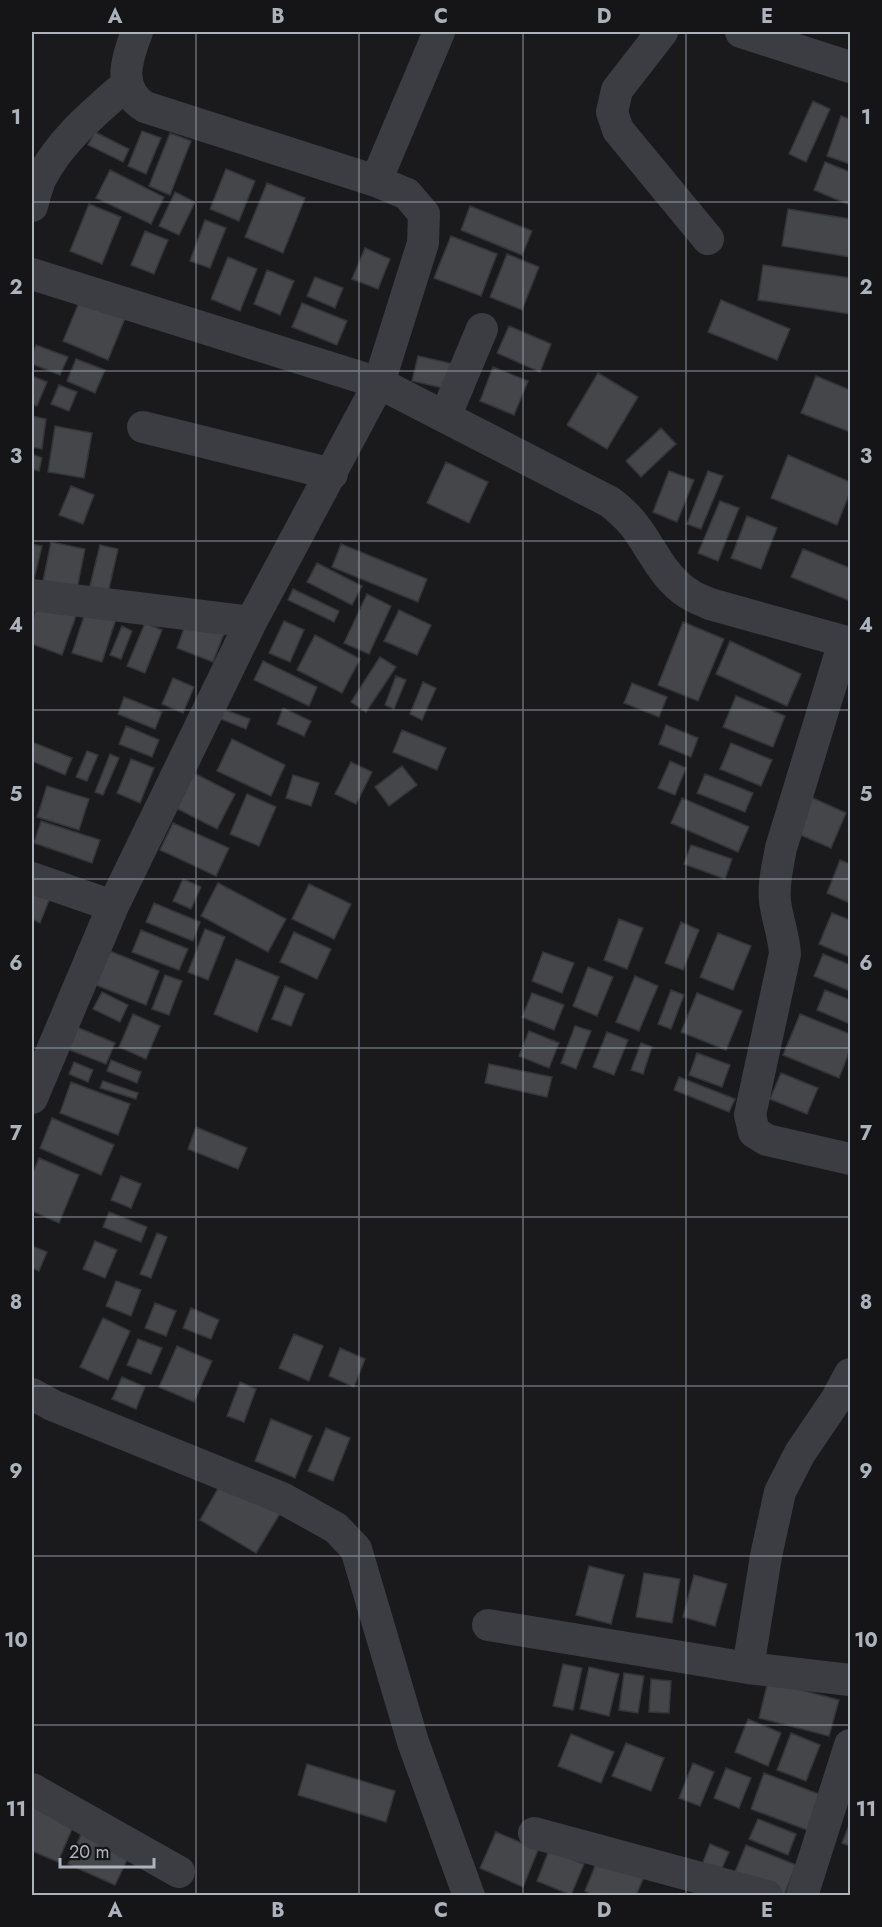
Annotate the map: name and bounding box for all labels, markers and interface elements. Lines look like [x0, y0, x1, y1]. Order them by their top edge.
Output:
text: A [107, 2, 123, 31]
text: B [271, 2, 285, 31]
text: C [434, 2, 448, 31]
text: D [597, 2, 611, 31]
text: E [761, 2, 773, 31]
text: 1 [11, 103, 21, 132]
text: 1 [861, 103, 871, 132]
text: 2 [9, 273, 23, 302]
text: 2 [859, 273, 873, 302]
text: 3 [10, 442, 22, 471]
text: 3 [860, 442, 872, 471]
text: 4 [9, 611, 23, 640]
text: 4 [859, 611, 873, 640]
text: 5 [10, 780, 23, 809]
text: 5 [860, 780, 873, 809]
text: 6 [9, 949, 23, 978]
text: 6 [859, 949, 873, 978]
text: 7 [10, 1119, 23, 1148]
text: 7 [860, 1119, 873, 1148]
text: 8 [10, 1288, 22, 1317]
text: 8 [860, 1288, 872, 1317]
text: 9 [9, 1457, 23, 1486]
text: 9 [859, 1457, 873, 1486]
text: 10 [4, 1626, 28, 1655]
text: 10 [854, 1626, 878, 1655]
text: 11 [6, 1795, 26, 1824]
text: 11 [856, 1795, 876, 1824]
scale bar [60, 1831, 154, 1869]
text: 20 m [69, 1839, 109, 1865]
text: A [107, 1896, 123, 1925]
text: B [271, 1896, 285, 1925]
text: C [434, 1896, 448, 1925]
text: D [597, 1896, 611, 1925]
text: E [761, 1896, 773, 1925]

